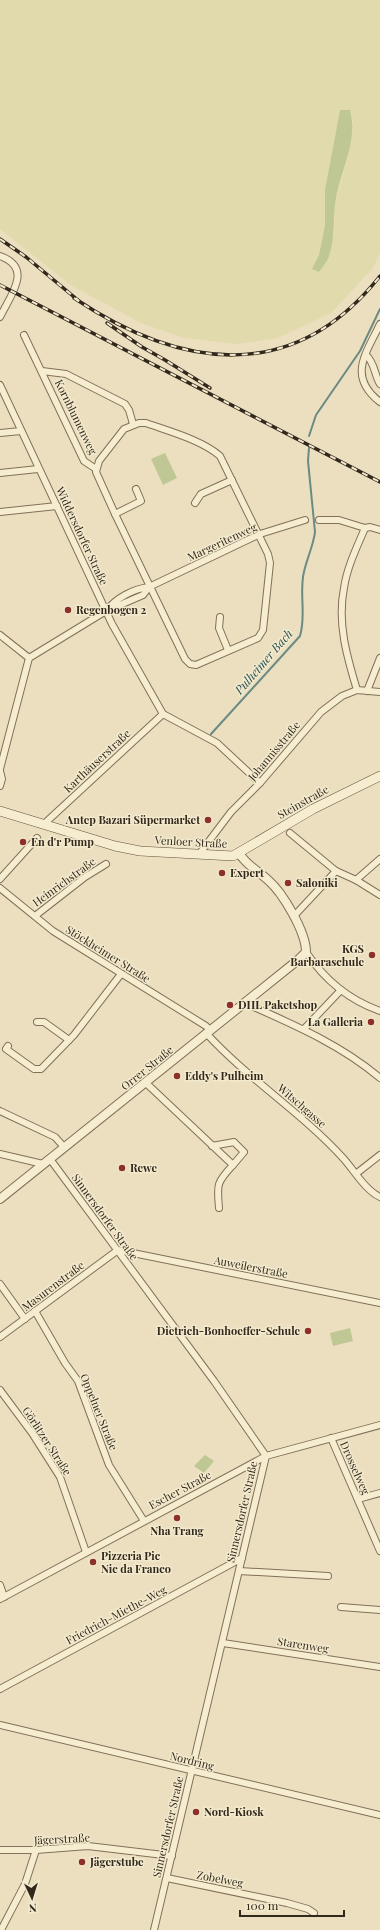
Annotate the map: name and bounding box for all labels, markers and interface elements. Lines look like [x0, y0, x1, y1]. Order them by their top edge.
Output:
street label: Kornblumenweg [52, 377, 101, 457]
street label: Widdersdorfer Straße [53, 483, 112, 588]
street label: Margeritenweg [185, 519, 259, 564]
place label: Regenbogen 2 [76, 602, 147, 617]
marker: Regenbogen 2 [63, 605, 73, 615]
water label: Pulheimer Bach [230, 626, 296, 698]
street label: Johannisstraße [244, 717, 303, 784]
street label: Karthäuserstraße [60, 725, 134, 796]
street label: Steinstraße [274, 781, 331, 822]
place label: Antep Bazari Süpermarket [65, 812, 200, 827]
marker: Antep Bazari Süpermarket [203, 815, 213, 825]
street label: Venloer Straße [153, 832, 228, 851]
place label: En d'r Pump [31, 834, 94, 849]
marker: En d'r Pump [18, 837, 28, 847]
street label: Heinrichstraße [29, 853, 99, 910]
place label: Expert [230, 865, 264, 880]
marker: Expert [217, 868, 227, 878]
place label: Saloniki [296, 875, 338, 890]
marker: Saloniki [283, 878, 293, 888]
street label: Stöckheimer Straße [63, 921, 154, 986]
place label: KGS Barbaraschule [290, 941, 364, 969]
marker: KGS Barbaraschule [367, 950, 377, 960]
place label: DHL Paketshop [238, 997, 318, 1012]
marker: DHL Paketshop [225, 1000, 235, 1010]
place label: La Galleria [308, 1014, 363, 1029]
marker: La Galleria [366, 1017, 376, 1027]
street label: Orrer Straße [118, 1042, 176, 1093]
place label: Eddy's Pulheim [185, 1068, 264, 1083]
marker: Eddy's Pulheim [172, 1071, 182, 1081]
street label: Witschgasse [274, 1080, 330, 1131]
place label: Rewe [130, 1160, 158, 1175]
marker: Rewe [117, 1163, 127, 1173]
street label: Sinnersdorfer Straße [69, 1170, 142, 1263]
street label: Auweilerstraße [212, 1252, 290, 1281]
street label: Masurenstraße [19, 1257, 87, 1314]
place label: Dietrich-Bonhoeffer-Schule [157, 1323, 300, 1338]
marker: Dietrich-Bonhoeffer-Schule [303, 1326, 313, 1336]
street label: Oppelner Straße [77, 1371, 122, 1453]
street label: Görlitzer Straße [20, 1403, 75, 1478]
street label: Drosselweg [337, 1439, 374, 1497]
street label: Sinnersdorfer Straße [223, 1459, 261, 1564]
street label: Escher Straße [146, 1467, 214, 1512]
marker: Nha Trang [172, 1513, 182, 1523]
place label: Nha Trang [150, 1523, 205, 1538]
place label: Pizzeria Pic Nic da Franco [101, 1548, 171, 1576]
marker: Pizzeria Pic Nic da Franco [88, 1557, 98, 1567]
street label: Friedrich-Miethe-Weg [63, 1582, 169, 1647]
street label: Starenweg [276, 1633, 330, 1656]
street label: Nordring [168, 1748, 216, 1773]
street label: Sinnersdorfer Straße [149, 1774, 187, 1879]
place label: Nord-Kiosk [204, 1804, 264, 1819]
marker: Nord-Kiosk [191, 1807, 201, 1817]
street label: Jägerstraße [33, 1830, 91, 1848]
place label: Jägerstube [89, 1854, 144, 1869]
marker: Jägerstube [77, 1857, 87, 1867]
street label: Zobelweg [196, 1867, 245, 1890]
north arrow [12, 1878, 52, 1918]
scale bar [240, 1892, 344, 1918]
text: 100 m [246, 1897, 279, 1913]
text: N [28, 1901, 37, 1916]

